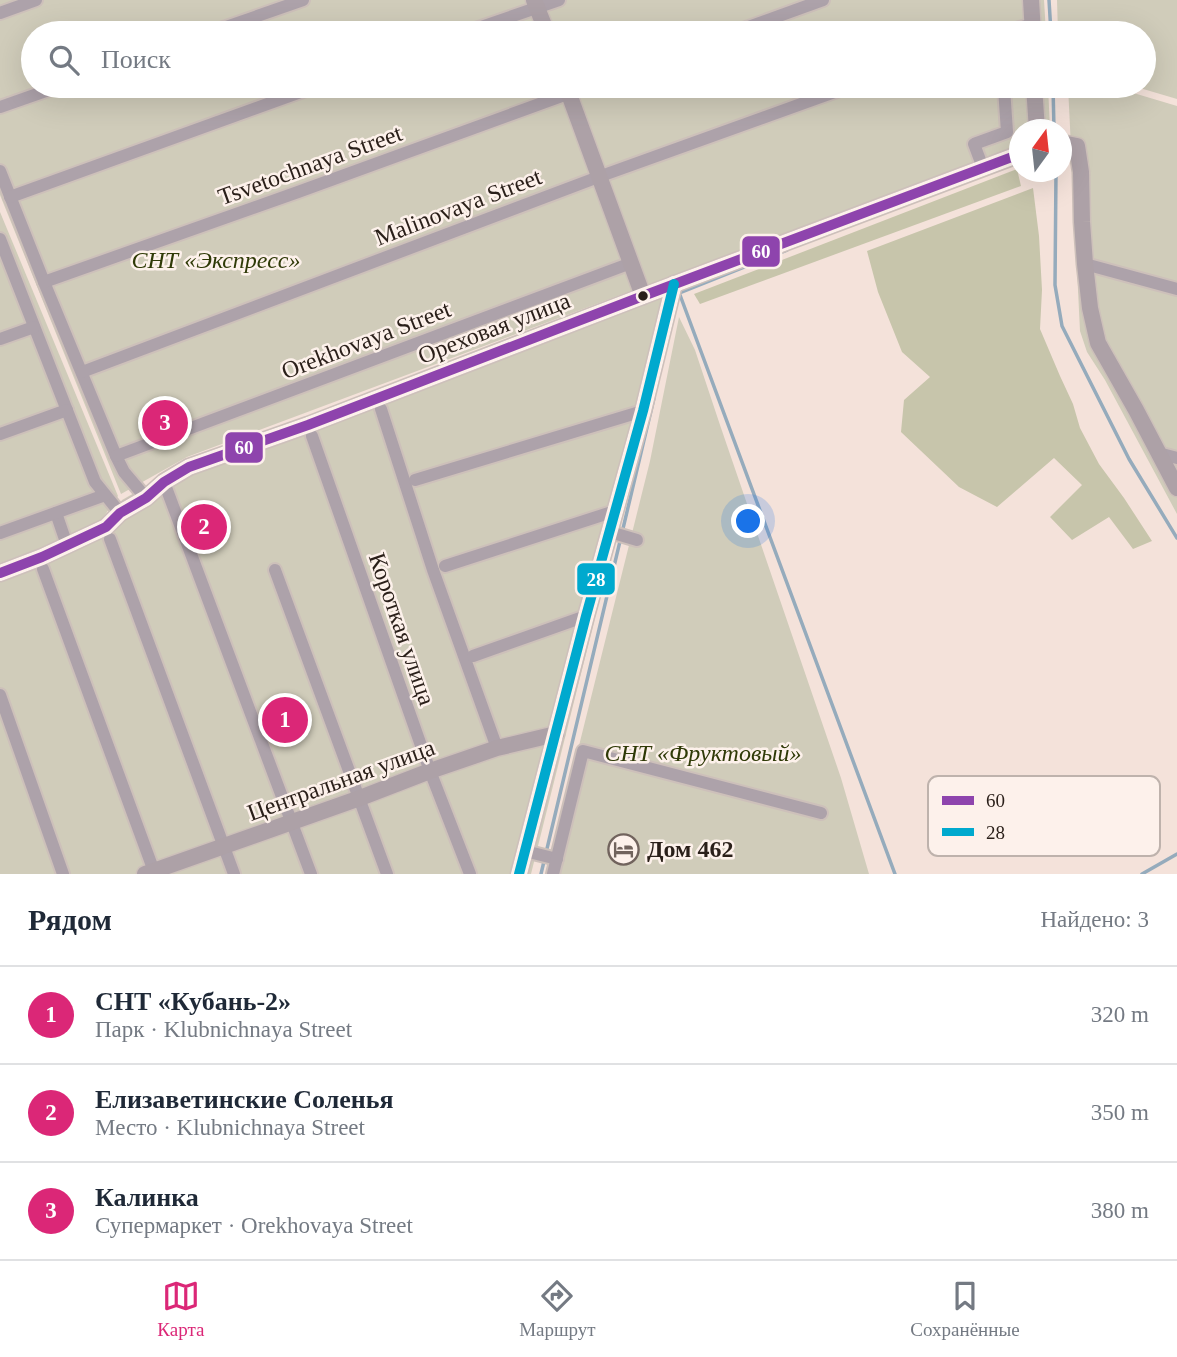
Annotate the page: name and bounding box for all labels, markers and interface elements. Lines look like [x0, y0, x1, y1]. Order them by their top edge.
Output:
search box [21, 21, 1156, 98]
icon: search [45, 41, 83, 79]
text: Поиск [101, 45, 171, 74]
north arrow [1009, 119, 1072, 182]
street label: Tsvetochnaya Street [215, 120, 406, 210]
street label: Malinovaya Street [371, 163, 545, 251]
line badge: 60 [741, 235, 781, 268]
text: 60 [752, 241, 771, 262]
park label: СНТ «Экспресс» [131, 247, 301, 273]
street label: Ореховая улица [414, 287, 574, 369]
unlabelled marker [636, 289, 650, 303]
street label: Orekhovaya Street [278, 296, 455, 384]
pin: 3 [142, 397, 188, 449]
line badge: 60 [224, 431, 264, 464]
text: 60 [235, 437, 254, 458]
pin: 2 [181, 501, 227, 553]
your location [731, 504, 765, 538]
street label: Короткая улица [364, 549, 440, 709]
line badge: 28 [576, 562, 616, 596]
text: 28 [587, 569, 606, 590]
pin: 1 [262, 694, 308, 746]
street label: Центральная улица [244, 734, 438, 826]
park label: СНТ «Фруктовый» [604, 740, 802, 766]
legend [928, 776, 1160, 856]
text: 60 [986, 790, 1005, 811]
text: 28 [986, 822, 1005, 843]
hotel icon: Дом 462 [607, 832, 641, 866]
place label: Дом 462 [647, 836, 733, 862]
text: Рядом [28, 903, 112, 936]
text: Найдено: 3 [1041, 907, 1149, 932]
text: СНТ «Кубань-2» [95, 987, 291, 1016]
text: 1 [45, 1002, 57, 1027]
text: 320 m [1091, 1002, 1149, 1027]
text: Парк · Klubnichnaya Street [95, 1017, 352, 1042]
text: Елизаветинские Соленья [95, 1085, 394, 1114]
text: 2 [45, 1100, 57, 1125]
text: 350 m [1091, 1100, 1149, 1125]
text: Место · Klubnichnaya Street [95, 1115, 365, 1140]
text: Калинка [95, 1183, 199, 1212]
text: 3 [45, 1198, 57, 1223]
text: 380 m [1091, 1198, 1149, 1223]
text: Супермаркет · Orekhovaya Street [95, 1213, 413, 1238]
tab: Карта [157, 1277, 204, 1341]
tab: Маршрут [519, 1277, 596, 1341]
tab: Сохранённые [910, 1277, 1020, 1341]

